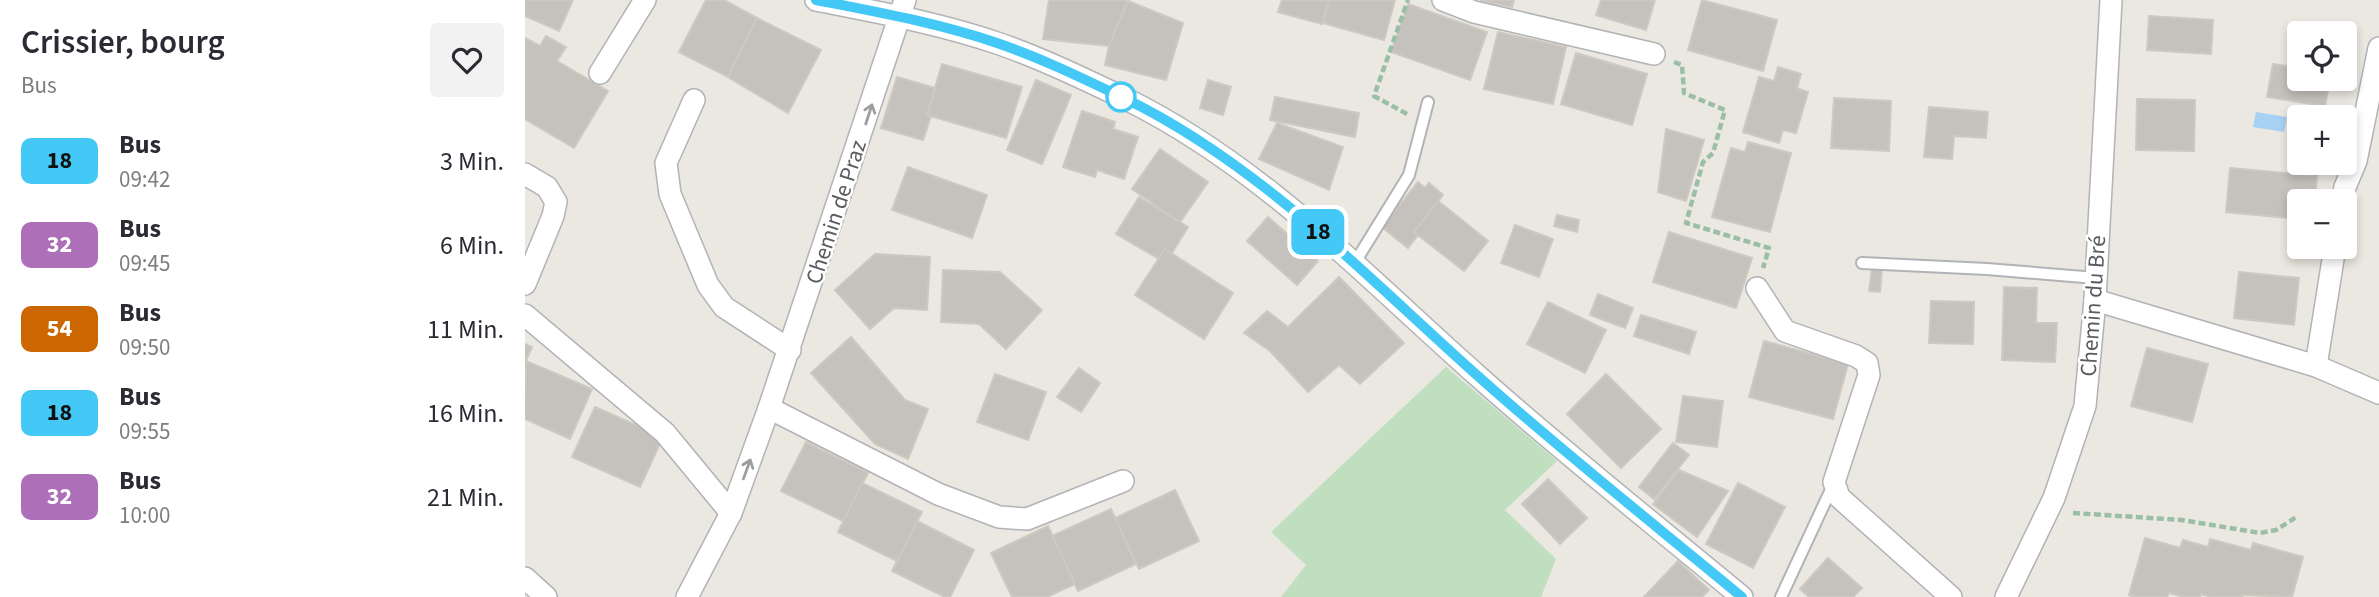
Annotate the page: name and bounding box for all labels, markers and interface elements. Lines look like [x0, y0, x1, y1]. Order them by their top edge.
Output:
text: Crissier, bourg [21, 19, 225, 66]
map controls [2287, 21, 2357, 259]
button: locate [2287, 21, 2357, 91]
button: heart [430, 23, 504, 97]
text: Bus [21, 69, 57, 102]
unlabelled marker [1106, 82, 1136, 112]
one-way arrow [863, 104, 876, 126]
button: + [2287, 105, 2357, 175]
text: Bus [119, 126, 161, 163]
street label: Chemin de Praz [797, 136, 875, 288]
text: 18 [47, 143, 72, 178]
text: 3 Min. [440, 143, 504, 180]
text: 09:42 [119, 163, 170, 196]
button: − [2287, 189, 2357, 259]
line badge: 18 [1287, 209, 1349, 255]
text: Bus [119, 210, 161, 247]
text: 18 [1305, 214, 1331, 249]
text: 32 [47, 227, 72, 262]
text: 6 Min. [440, 227, 504, 264]
street label: Chemin du Bré [2072, 234, 2114, 378]
text: 09:45 [119, 247, 170, 280]
text: Bus [119, 294, 161, 331]
text: 54 [47, 311, 72, 346]
text: 11 Min. [427, 311, 504, 348]
text: 09:50 [119, 331, 170, 364]
text: Bus [119, 378, 161, 415]
text: 18 [47, 395, 72, 430]
text: 16 Min. [427, 395, 504, 432]
text: 09:55 [119, 415, 170, 448]
one-way arrow [742, 458, 754, 480]
text: Bus [119, 462, 161, 499]
text: 32 [47, 479, 72, 514]
text: 21 Min. [427, 479, 504, 516]
text: 10:00 [119, 499, 170, 532]

